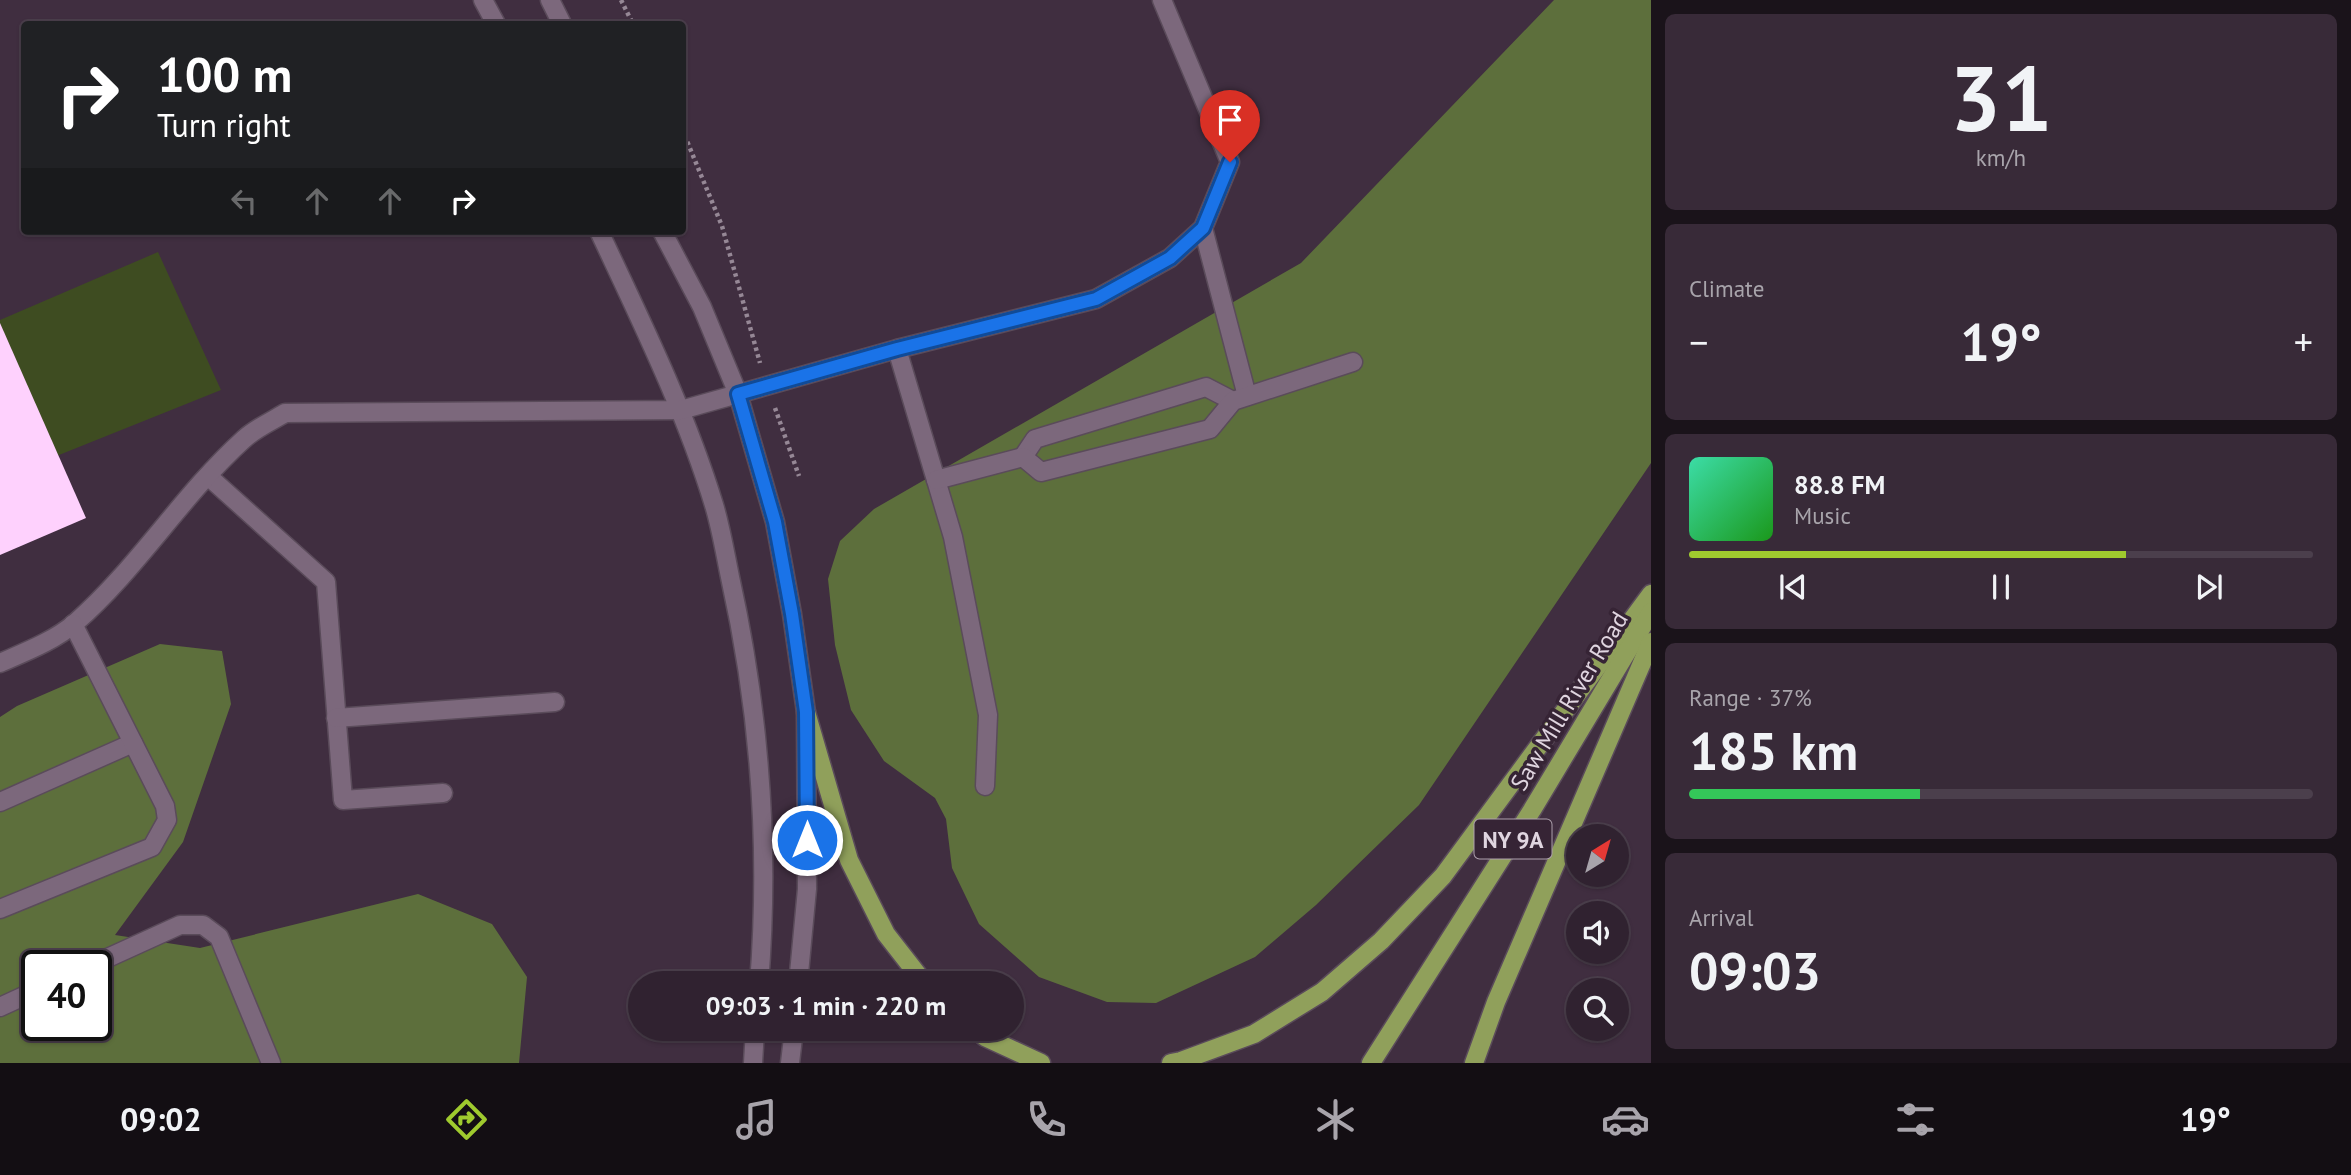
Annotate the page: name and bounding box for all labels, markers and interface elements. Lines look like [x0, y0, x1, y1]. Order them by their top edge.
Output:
text: 31 [1949, 38, 2053, 156]
text: 100 m [157, 42, 292, 106]
icon: right [42, 49, 133, 140]
pin [1200, 90, 1260, 162]
icon: arrive [1211, 101, 1249, 139]
text: Turn right [157, 104, 291, 146]
text: km/h [1976, 143, 2026, 172]
icon: left [225, 182, 263, 220]
icon: ahead [298, 182, 336, 220]
icon: ahead [371, 182, 409, 220]
icon: right [444, 182, 482, 220]
text: Climate [1689, 274, 1764, 303]
text: 19° [1960, 308, 2042, 375]
text: − [1689, 317, 1708, 366]
text: + [2294, 317, 2313, 366]
text: 88.8 FM [1794, 468, 1885, 501]
text: Music [1794, 501, 1851, 530]
icon: previous [1774, 568, 1812, 606]
icon: pause [1982, 568, 2020, 606]
icon: next [2190, 568, 2228, 606]
street label: Saw Mill River Road [1503, 606, 1635, 796]
text: Range · 37% [1689, 683, 1812, 712]
text: 185 km [1689, 717, 1858, 784]
position arrow [770, 803, 844, 877]
road number: NY 9A [1474, 820, 1552, 859]
north arrow [1566, 824, 1629, 887]
map controls [1566, 824, 1629, 1041]
button: sound [1566, 901, 1629, 964]
text: Arrival [1689, 903, 1753, 932]
text: 09:03 [1689, 937, 1821, 1004]
speed limit sign: 40 [21, 950, 112, 1041]
button: search [1566, 978, 1629, 1041]
text: 09:03 · 1 min · 220 m [706, 989, 946, 1022]
icon: directions [442, 1095, 491, 1144]
icon: music [732, 1095, 781, 1144]
icon: phone [1022, 1095, 1071, 1144]
icon: climate [1311, 1095, 1360, 1144]
icon: car [1601, 1095, 1650, 1144]
icon: filters [1891, 1095, 1940, 1144]
text: 09:02 [120, 1098, 202, 1140]
text: 19° [2180, 1098, 2231, 1140]

